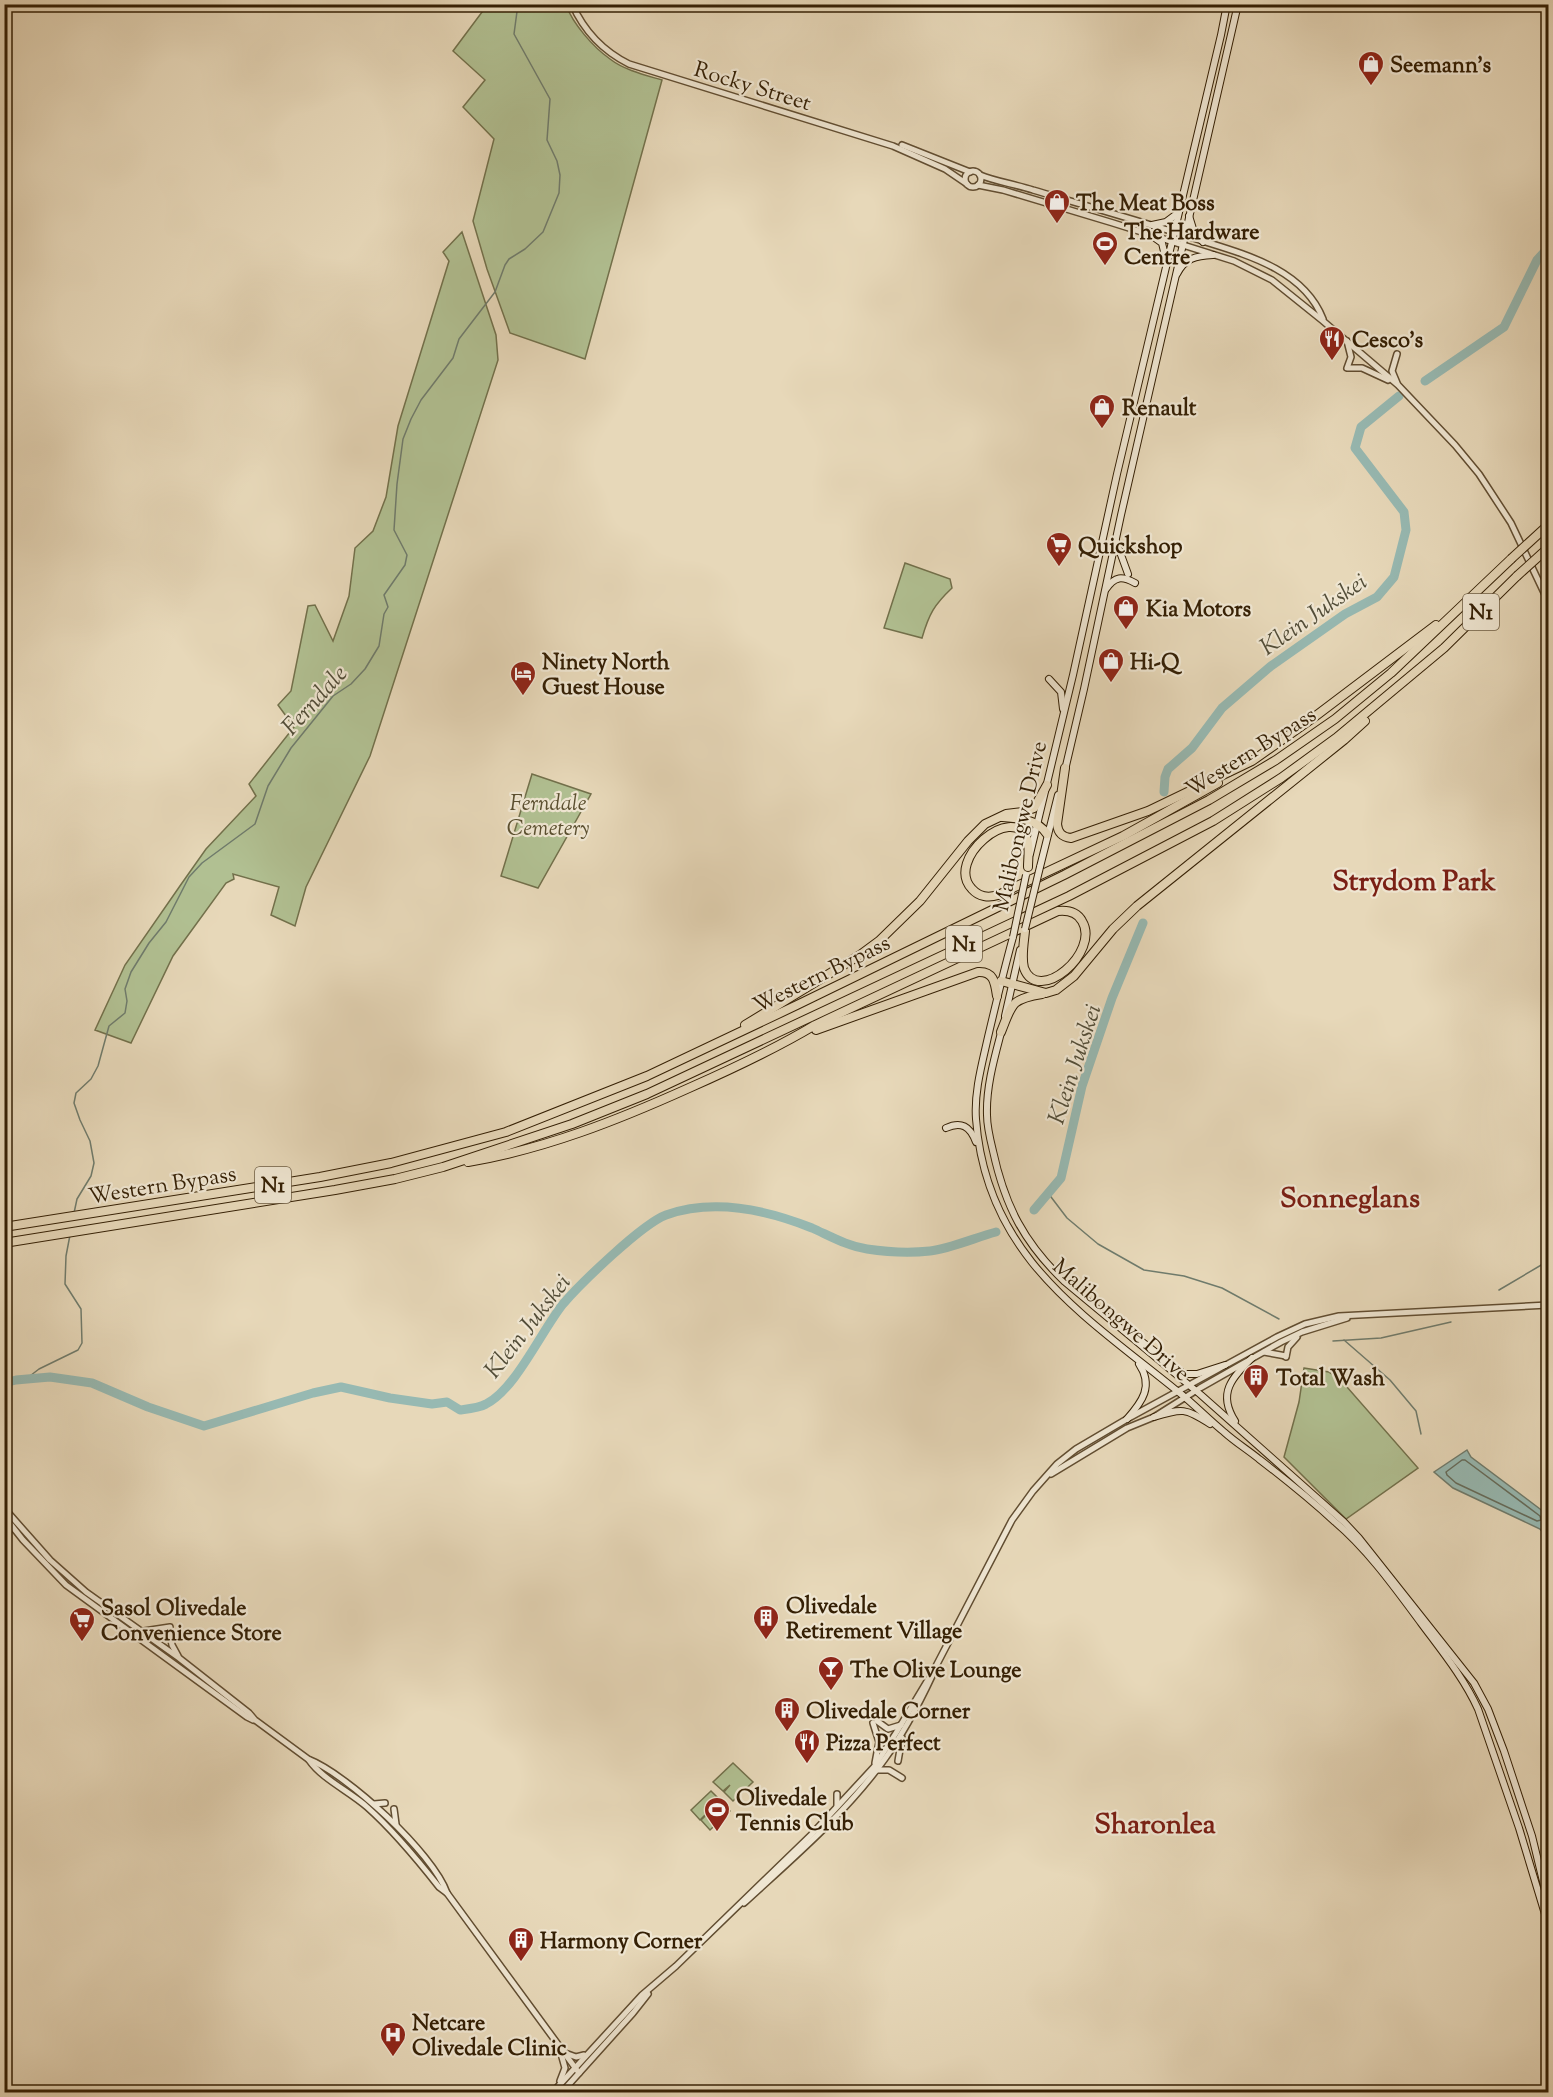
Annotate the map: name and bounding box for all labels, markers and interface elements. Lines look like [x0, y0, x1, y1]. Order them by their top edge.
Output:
shop icon: Seemann's [1356, 49, 1386, 87]
place label: Seemann's [1390, 51, 1491, 83]
street label: Rocky Street [690, 55, 815, 121]
shop icon: The Meat Boss [1042, 187, 1072, 225]
place label: The Meat Boss [1076, 189, 1215, 221]
place label: The Hardware Centre [1124, 218, 1260, 275]
sports icon: The Hardware Centre [1090, 229, 1120, 267]
restaurant icon: Cesco's [1317, 324, 1347, 362]
place label: Cesco's [1352, 326, 1424, 358]
shop icon: Renault [1087, 392, 1117, 430]
place label: Renault [1122, 394, 1197, 426]
supermarket icon: Quickshop [1044, 530, 1074, 568]
place label: Quickshop [1078, 532, 1182, 564]
water label: Klein Jukskei [1254, 566, 1375, 665]
shop icon: Kia Motors [1111, 593, 1141, 631]
road number: N1 [1463, 594, 1499, 630]
place label: Kia Motors [1146, 595, 1252, 627]
shop icon: Hi-Q [1096, 646, 1126, 684]
place label: Ninety North Guest House [542, 648, 670, 705]
place label: Hi-Q [1130, 648, 1183, 680]
water label: Ferndale [275, 659, 356, 744]
hotel icon: Ninety North Guest House [508, 659, 538, 697]
street label: Western Bypass [1180, 700, 1323, 807]
street label: Malibongwe Drive [987, 738, 1057, 915]
park label: Ferndale Cemetery [507, 789, 589, 846]
district label: Strydom Park [1332, 863, 1497, 903]
road number: N1 [946, 926, 982, 962]
street label: Western Bypass [748, 929, 896, 1023]
water label: Klein Jukskei [1041, 1000, 1111, 1129]
street label: Western Bypass [86, 1159, 239, 1214]
road number: N1 [255, 1167, 291, 1203]
district label: Sonneglans [1280, 1180, 1420, 1220]
street label: Malibongwe Drive [1044, 1252, 1196, 1390]
water label: Klein Jukskei [477, 1268, 580, 1387]
building icon: Total Wash [1241, 1362, 1271, 1400]
place label: Total Wash [1276, 1364, 1385, 1396]
place label: Olivedale Retirement Village [786, 1592, 962, 1649]
place label: Sasol Olivedale Convenience Store [101, 1594, 282, 1651]
building icon: Olivedale Retirement Village [751, 1603, 781, 1641]
supermarket icon: Sasol Olivedale Convenience Store [67, 1605, 97, 1643]
bar icon: The Olive Lounge [816, 1654, 846, 1692]
place label: The Olive Lounge [850, 1656, 1022, 1688]
building icon: Olivedale Corner [772, 1695, 802, 1733]
place label: Olivedale Corner [806, 1697, 971, 1729]
restaurant icon: Pizza Perfect [792, 1727, 822, 1765]
place label: Pizza Perfect [826, 1729, 941, 1761]
place label: Olivedale Tennis Club [736, 1784, 854, 1841]
sports icon: Olivedale Tennis Club [702, 1795, 732, 1833]
district label: Sharonlea [1094, 1806, 1216, 1846]
building icon: Harmony Corner [506, 1925, 536, 1963]
place label: Harmony Corner [540, 1927, 703, 1959]
place label: Netcare Olivedale Clinic [412, 2009, 567, 2066]
hospital icon: Netcare Olivedale Clinic [378, 2020, 408, 2058]

